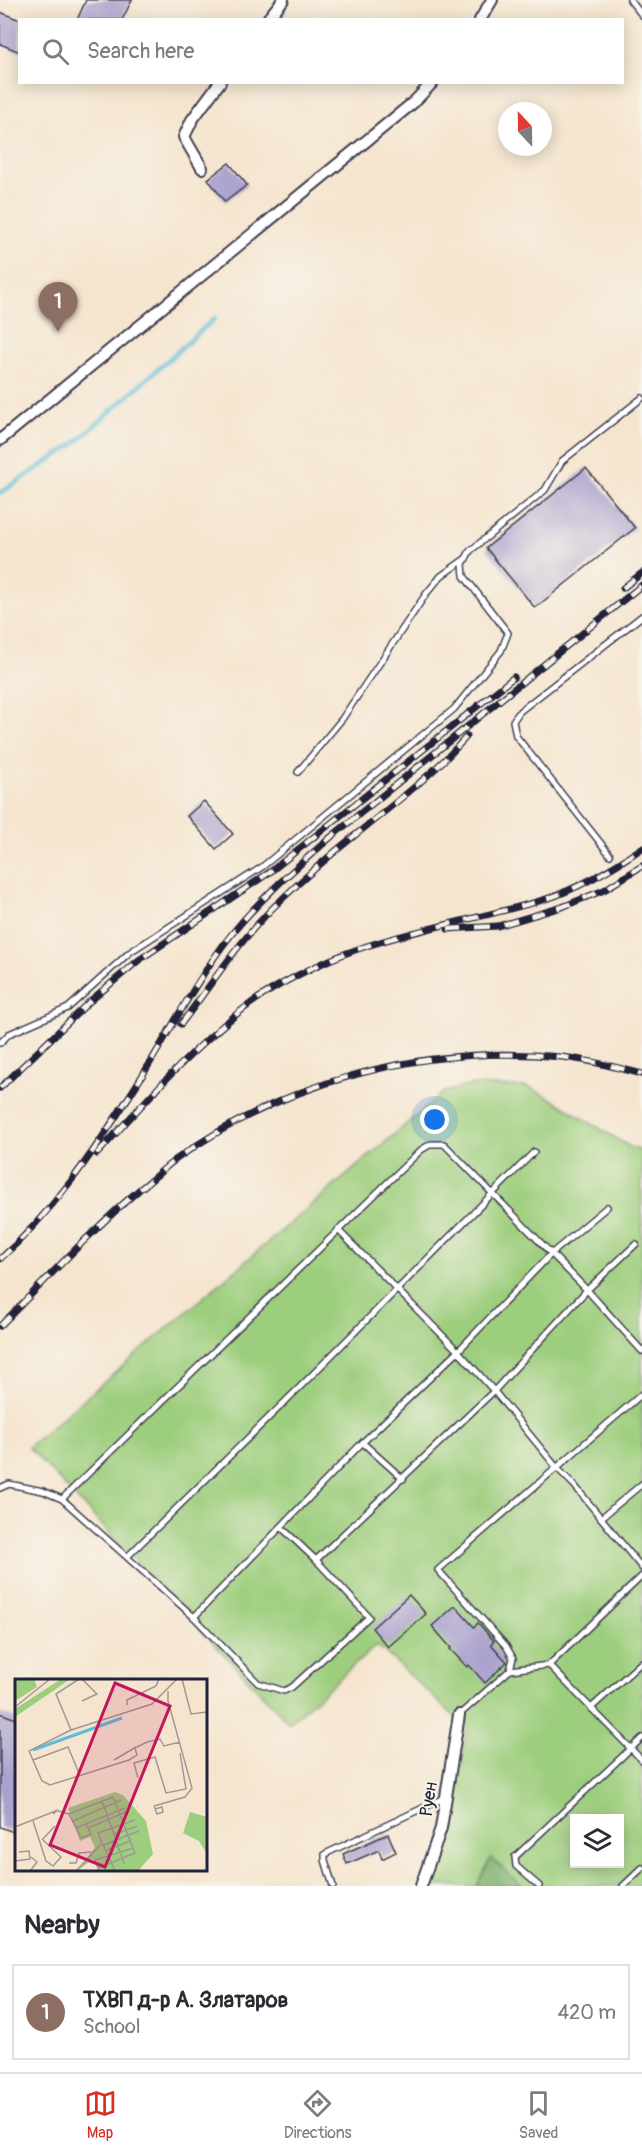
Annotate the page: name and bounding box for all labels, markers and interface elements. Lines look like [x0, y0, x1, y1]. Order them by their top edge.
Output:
search box [18, 18, 624, 84]
icon: search [39, 35, 72, 68]
text: Search here [87, 37, 194, 65]
north arrow [498, 102, 552, 156]
pin: 1 [38, 282, 78, 332]
your location [420, 1105, 449, 1134]
inset map [15, 1679, 207, 1871]
street label: Руен [415, 1780, 443, 1818]
map controls [570, 1814, 624, 1868]
button: layers [570, 1814, 624, 1868]
text: Nearby [24, 1909, 100, 1941]
text: ТХВП д-р А. Златаров [83, 1986, 288, 2014]
text: 1 [42, 2000, 49, 2025]
text: 420 m [557, 2000, 616, 2025]
text: School [83, 2014, 140, 2039]
tab: Map [84, 2087, 117, 2143]
tab: Directions [284, 2087, 352, 2143]
tab: Saved [519, 2087, 558, 2143]

